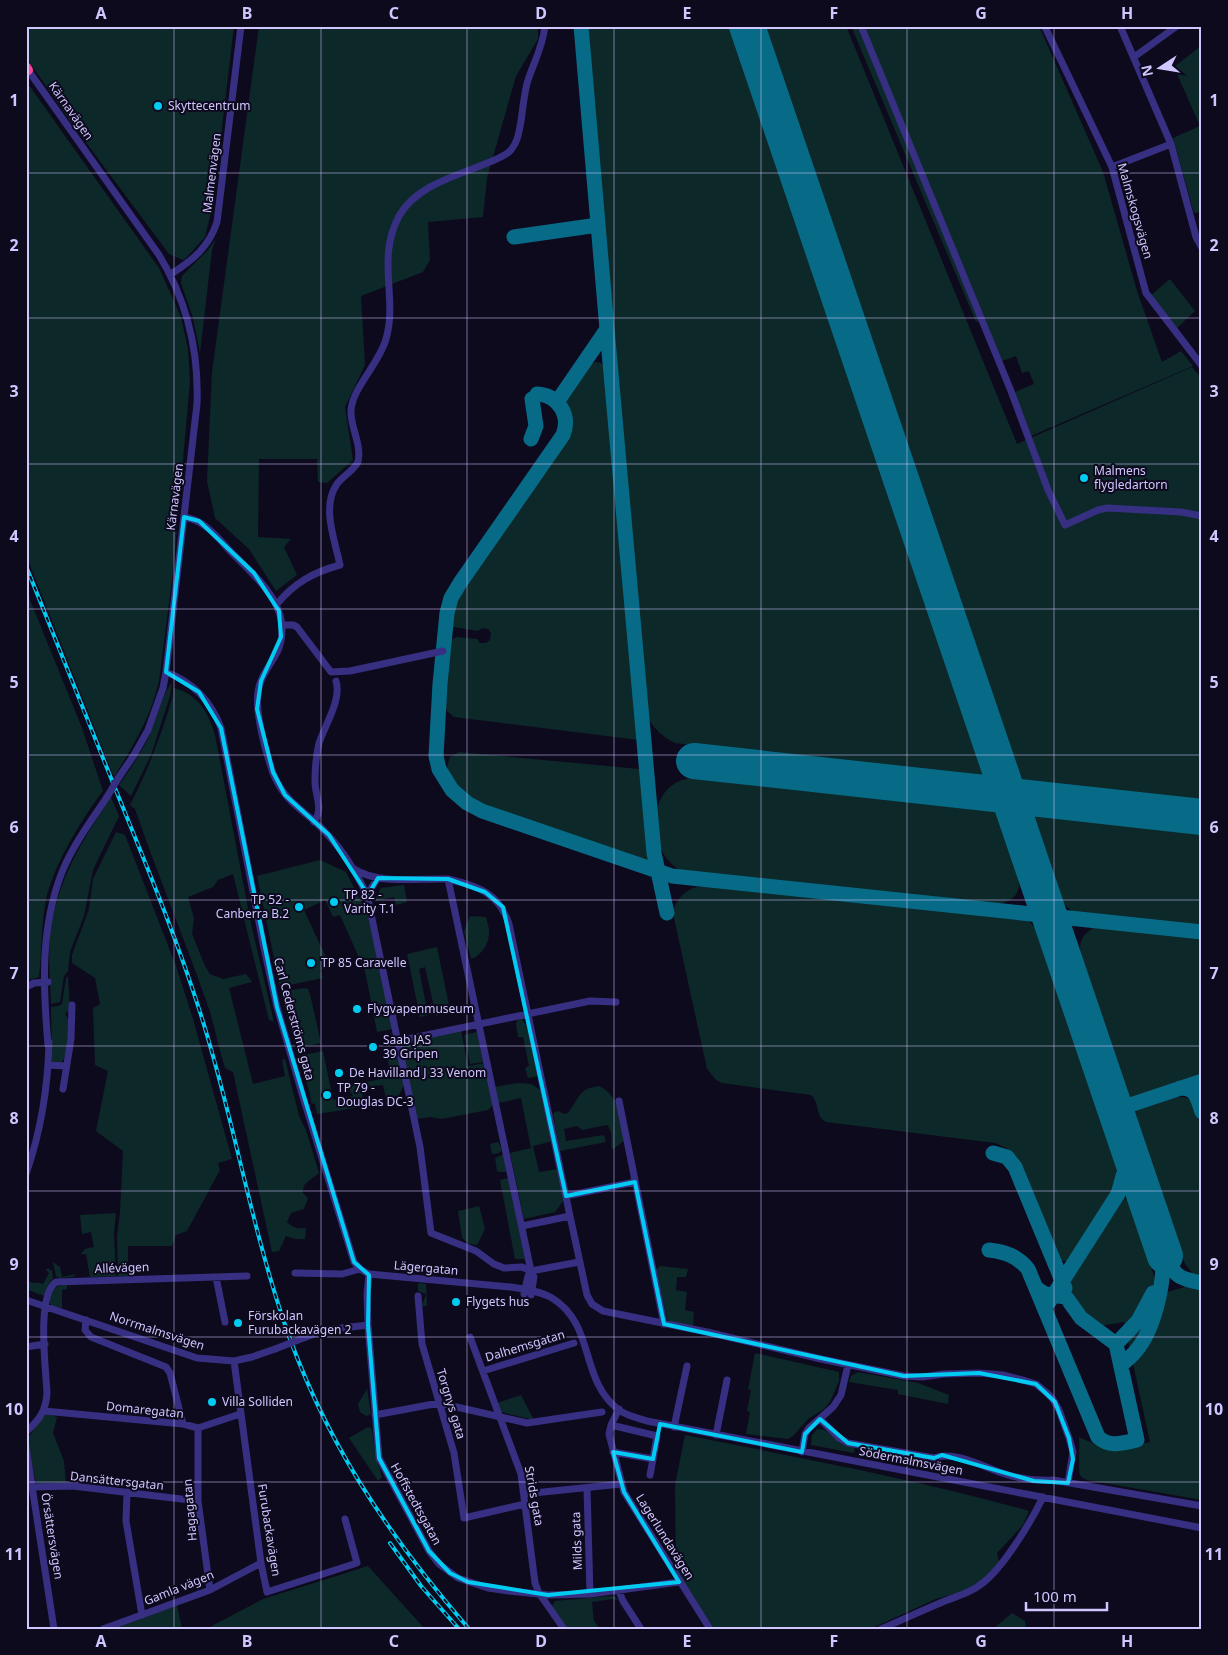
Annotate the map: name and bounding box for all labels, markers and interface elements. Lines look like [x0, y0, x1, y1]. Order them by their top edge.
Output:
text: A [95, 2, 107, 24]
text: B [242, 2, 252, 24]
text: C [389, 2, 399, 24]
text: D [535, 2, 547, 24]
text: E [683, 2, 692, 24]
text: F [830, 2, 838, 24]
text: G [975, 2, 987, 24]
text: H [1121, 2, 1133, 24]
north arrow [1136, 42, 1186, 92]
text: N [1136, 63, 1157, 78]
street label: Kärnavägen [45, 78, 98, 143]
text: 1 [9, 89, 19, 111]
text: 1 [1209, 89, 1219, 111]
place label: Skyttecentrum [168, 97, 250, 114]
marker: Skyttecentrum [152, 100, 164, 112]
street label: Malmenvägen [198, 132, 225, 214]
street label: Malmskogsvägen [1114, 161, 1157, 261]
text: 2 [9, 234, 19, 256]
text: 2 [1209, 234, 1219, 256]
text: 3 [9, 380, 19, 402]
text: 3 [1209, 380, 1219, 402]
street label: Kärnavägen [162, 462, 187, 532]
place label: Malmens flygledartorn [1094, 462, 1168, 493]
marker: Malmens flygledartorn [1078, 472, 1090, 484]
text: 4 [9, 525, 19, 547]
text: 4 [1209, 525, 1219, 547]
text: 5 [9, 671, 19, 693]
text: 5 [1209, 671, 1219, 693]
text: 6 [9, 816, 19, 838]
text: 6 [1209, 816, 1219, 838]
place label: TP 82 - Varity T.1 [344, 886, 395, 917]
place label: TP 52 - Canberra B.2 [216, 891, 289, 922]
marker: TP 82 - Varity T.1 [328, 896, 340, 908]
marker: TP 52 - Canberra B.2 [293, 901, 305, 913]
place label: TP 85 Caravelle [321, 954, 407, 971]
street label: Carl Cederströms gata [270, 956, 319, 1082]
marker: TP 85 Caravelle [305, 957, 317, 969]
text: 7 [9, 962, 19, 984]
text: 7 [1209, 962, 1219, 984]
place label: Flygvapenmuseum [367, 1000, 474, 1017]
marker: Flygvapenmuseum [351, 1003, 363, 1015]
place label: Saab JAS 39 Gripen [383, 1031, 438, 1062]
marker: Saab JAS 39 Gripen [367, 1041, 379, 1053]
place label: De Havilland J 33 Venom [349, 1064, 486, 1081]
marker: De Havilland J 33 Venom [333, 1067, 345, 1079]
place label: TP 79 - Douglas DC-3 [337, 1079, 414, 1110]
marker: TP 79 - Douglas DC-3 [321, 1089, 333, 1101]
text: 8 [9, 1107, 19, 1129]
text: 8 [1209, 1107, 1219, 1129]
text: 9 [9, 1253, 19, 1275]
text: 9 [1209, 1253, 1219, 1275]
street label: Lägergatan [393, 1256, 459, 1279]
street label: Allévägen [94, 1258, 150, 1277]
place label: Flygets hus [466, 1293, 530, 1310]
marker: Flygets hus [450, 1296, 462, 1308]
street label: Norrmalmsvägen [108, 1307, 207, 1354]
place label: Förskolan Furubackavägen 2 [248, 1307, 352, 1338]
marker: Förskolan Furubackavägen 2 [232, 1317, 244, 1329]
street label: Dalhemsgatan [483, 1325, 567, 1366]
street label: Torgnys gata [433, 1367, 470, 1441]
place label: Villa Solliden [222, 1393, 293, 1410]
marker: Villa Solliden [206, 1396, 218, 1408]
street label: Domaregatan [105, 1397, 185, 1422]
text: 10 [5, 1398, 23, 1420]
text: 10 [1205, 1398, 1223, 1420]
street label: Södermalmsvägen [858, 1442, 964, 1479]
street label: Hoffstedtsgatan [387, 1460, 446, 1548]
street label: Strids gata [521, 1465, 548, 1527]
street label: Dansättersgatan [69, 1467, 165, 1494]
street label: Hagagatan [178, 1478, 201, 1542]
street label: Furubackavägen [254, 1482, 285, 1577]
street label: Lagerlundavägen [632, 1490, 699, 1583]
street label: Örsättersvägen [37, 1491, 68, 1580]
street label: Milds gata [567, 1511, 586, 1571]
text: 11 [5, 1543, 23, 1565]
text: 11 [1205, 1543, 1223, 1565]
street label: Gamla vägen [141, 1566, 216, 1609]
scale bar [1026, 1580, 1107, 1612]
text: 100 m [1033, 1586, 1077, 1606]
text: A [95, 1630, 107, 1652]
text: B [242, 1630, 252, 1652]
text: C [389, 1630, 399, 1652]
text: D [535, 1630, 547, 1652]
text: E [683, 1630, 692, 1652]
text: F [830, 1630, 838, 1652]
text: G [975, 1630, 987, 1652]
text: H [1121, 1630, 1133, 1652]

